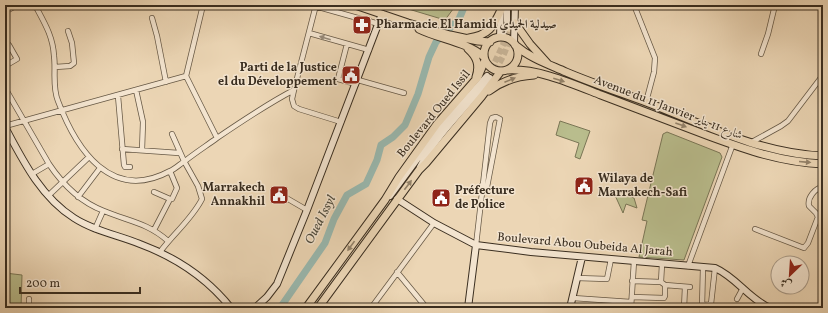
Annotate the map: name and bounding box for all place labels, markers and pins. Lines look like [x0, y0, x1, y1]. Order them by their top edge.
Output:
pharmacy icon: Pharmacie El Hamidi صيدلية الحميدي [351, 14, 373, 36]
place label: Pharmacie El Hamidi صيدلية الحميدي [376, 17, 557, 34]
place label: Parti de la Justice el du Développement [218, 60, 337, 90]
public building icon: Parti de la Justice el du Développement [340, 64, 362, 86]
place label: Wilaya de Marrakech-Safi [598, 171, 688, 201]
public building icon: Wilaya de Marrakech-Safi [573, 175, 595, 197]
place label: Marrakech Annakhil [202, 180, 265, 210]
place label: Préfecture de Police [455, 183, 515, 213]
public building icon: Marrakech Annakhil [268, 184, 290, 206]
public building icon: Préfecture de Police [430, 187, 452, 209]

